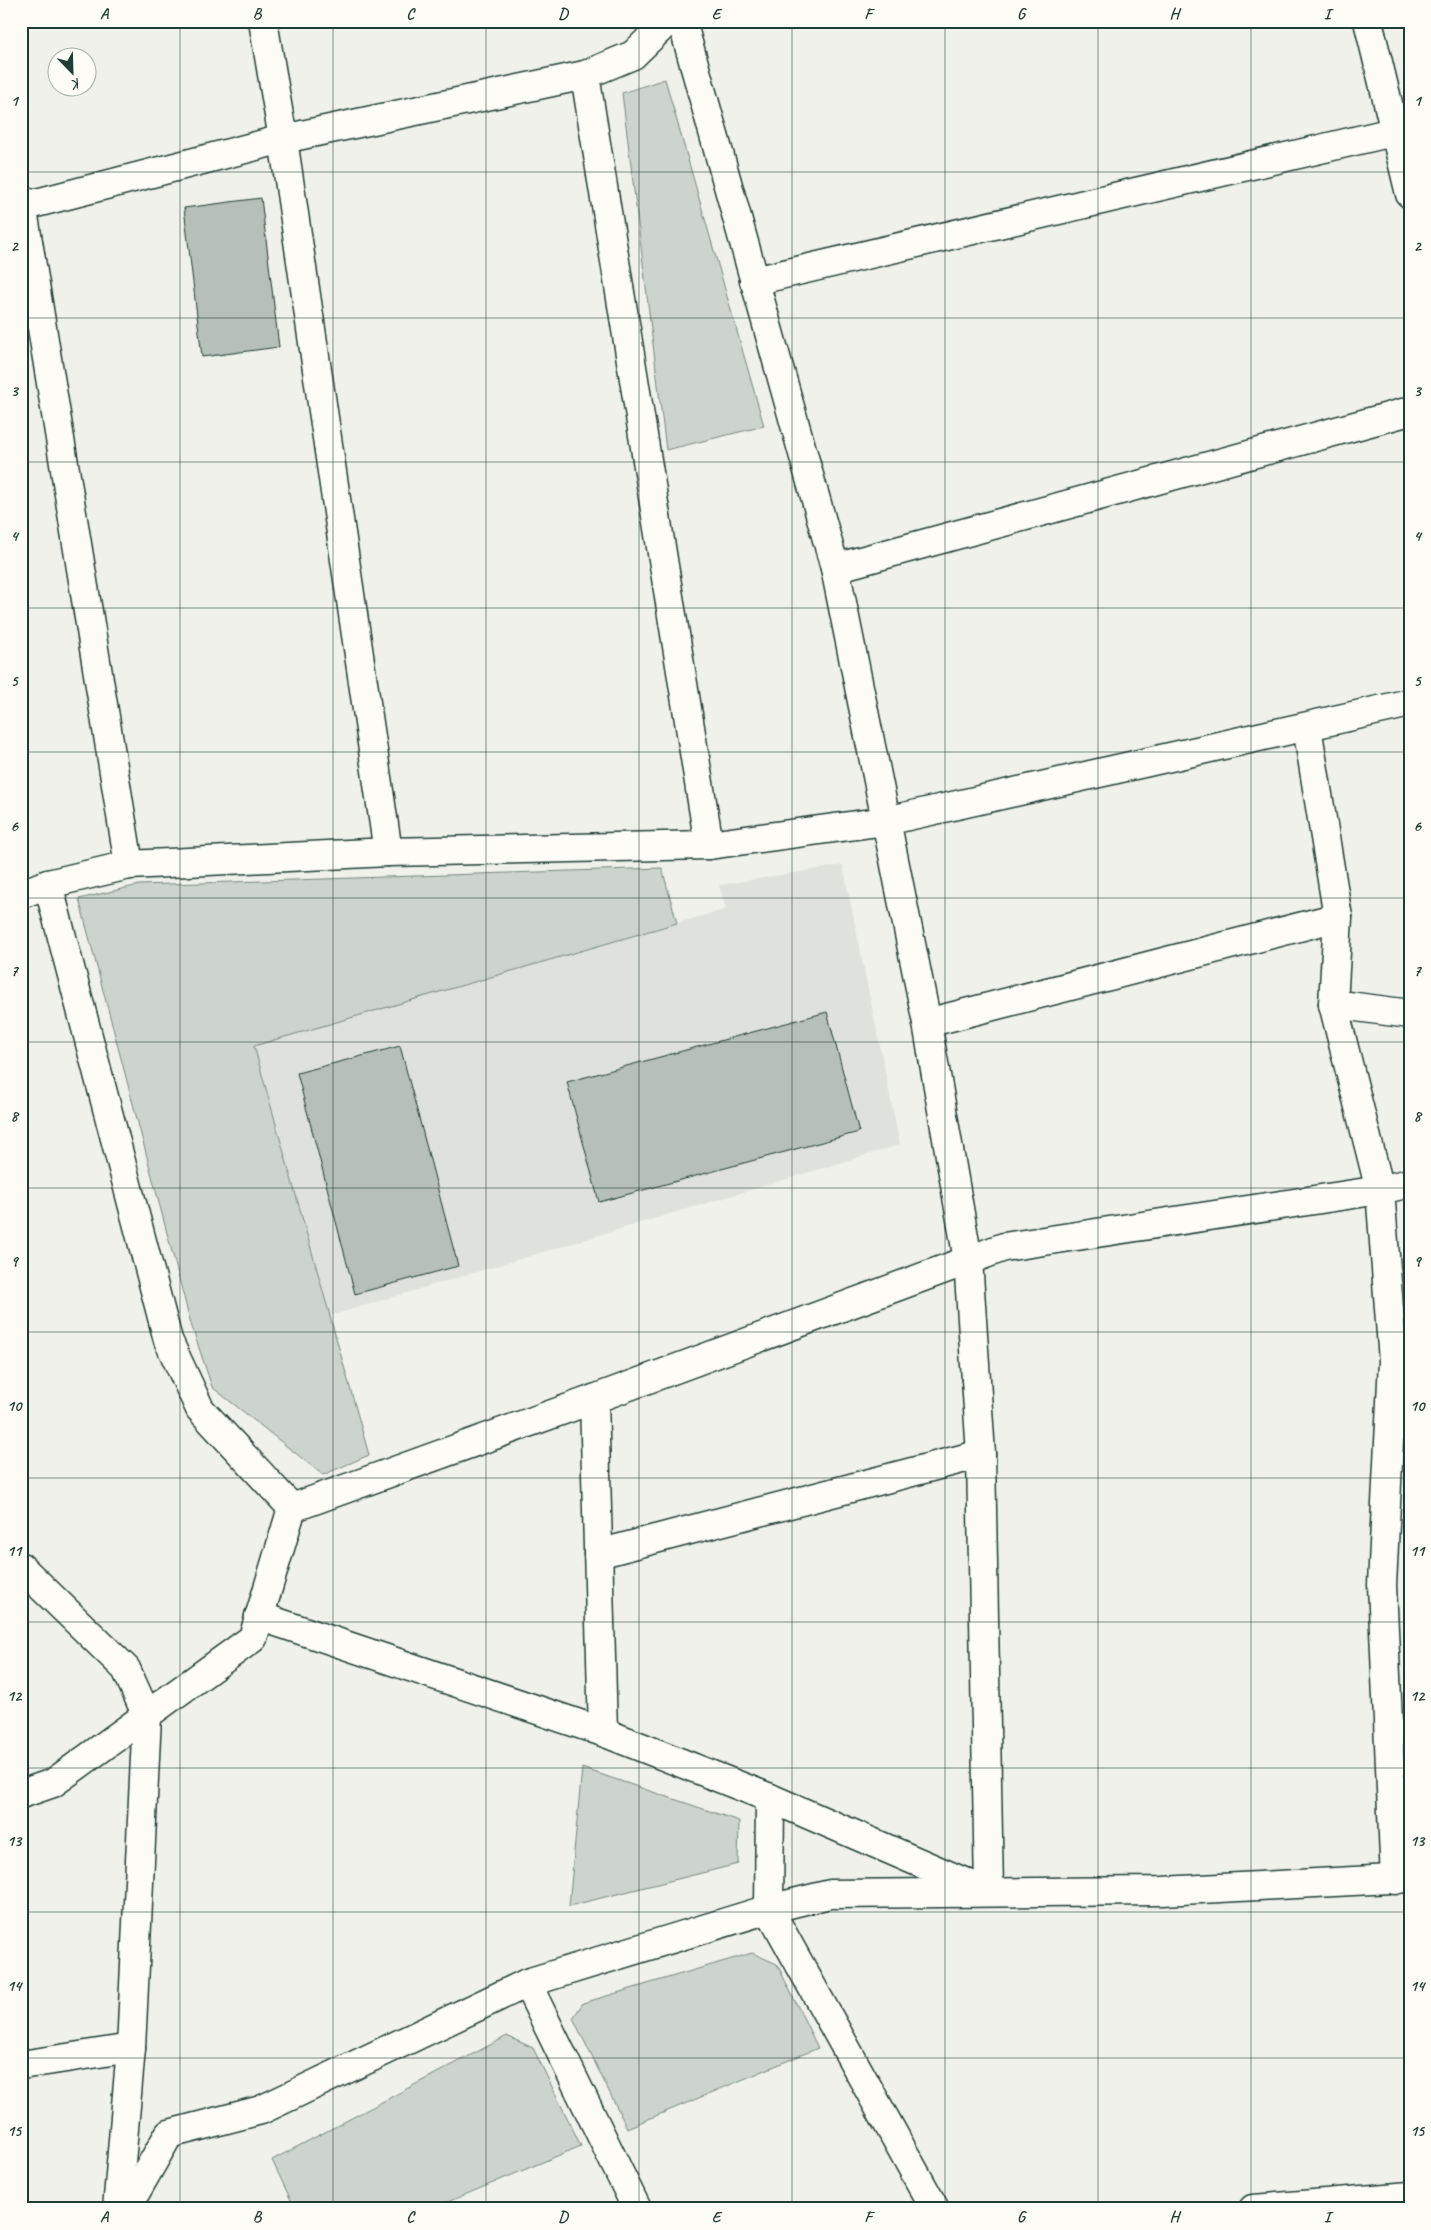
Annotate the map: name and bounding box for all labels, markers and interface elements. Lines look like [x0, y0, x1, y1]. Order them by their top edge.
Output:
text: A [100, 4, 110, 24]
text: B [253, 4, 263, 24]
text: C [406, 4, 416, 24]
text: D [558, 4, 569, 24]
text: E [712, 4, 723, 24]
text: F [864, 4, 875, 24]
text: G [1017, 4, 1027, 24]
text: H [1169, 4, 1181, 24]
text: I [1324, 4, 1334, 24]
north arrow [48, 48, 98, 98]
text: K [68, 74, 83, 94]
text: 1 [10, 91, 19, 111]
text: 1 [1413, 91, 1422, 111]
text: 2 [10, 236, 19, 256]
text: 2 [1413, 236, 1422, 256]
text: 3 [10, 381, 19, 401]
text: 3 [1413, 381, 1422, 401]
text: 4 [10, 526, 19, 546]
text: 4 [1413, 526, 1422, 546]
text: 5 [11, 671, 20, 691]
text: 5 [1414, 671, 1423, 691]
text: 6 [10, 816, 19, 836]
text: 6 [1413, 816, 1422, 836]
text: 7 [10, 961, 19, 981]
text: 7 [1413, 961, 1422, 981]
text: 8 [10, 1106, 19, 1126]
text: 8 [1413, 1106, 1422, 1126]
text: 9 [10, 1251, 19, 1271]
text: 9 [1413, 1251, 1422, 1271]
text: 10 [7, 1396, 23, 1416]
text: 10 [1410, 1396, 1426, 1416]
text: 11 [7, 1541, 23, 1561]
text: 11 [1410, 1541, 1426, 1561]
text: 12 [7, 1686, 23, 1706]
text: 12 [1410, 1686, 1426, 1706]
text: 13 [7, 1831, 23, 1851]
text: 13 [1410, 1831, 1426, 1851]
text: 14 [7, 1976, 23, 1996]
text: 14 [1410, 1976, 1426, 1996]
text: 15 [7, 2121, 23, 2141]
text: 15 [1410, 2121, 1426, 2141]
text: A [100, 2207, 110, 2227]
text: B [253, 2207, 263, 2227]
text: C [406, 2207, 416, 2227]
text: D [558, 2207, 569, 2227]
text: E [712, 2207, 723, 2227]
text: F [864, 2207, 875, 2227]
text: G [1017, 2207, 1027, 2227]
text: H [1169, 2207, 1181, 2227]
text: I [1324, 2207, 1334, 2227]

